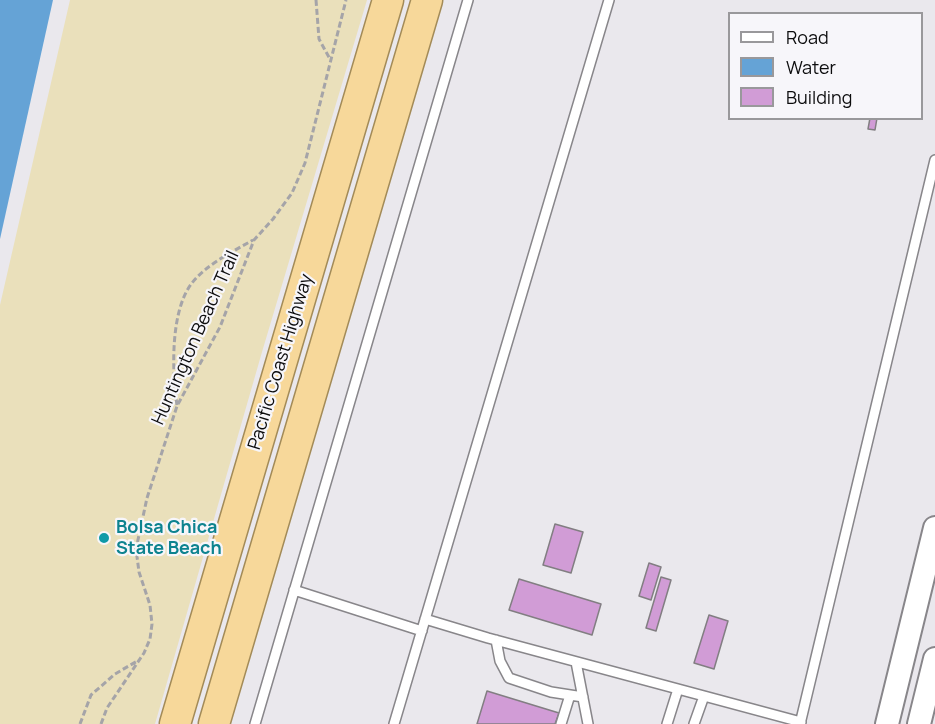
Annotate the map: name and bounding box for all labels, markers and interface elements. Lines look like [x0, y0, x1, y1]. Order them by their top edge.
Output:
legend [728, 12, 923, 120]
text: Road [786, 25, 829, 49]
text: Water [786, 55, 836, 79]
text: Building [786, 85, 852, 109]
street label: Huntington Beach Trail [148, 248, 244, 428]
street label: Pacific Coast Highway [244, 272, 318, 452]
place label: Bolsa Chica State Beach [116, 517, 222, 560]
marker: Bolsa Chica State Beach [97, 531, 111, 545]

